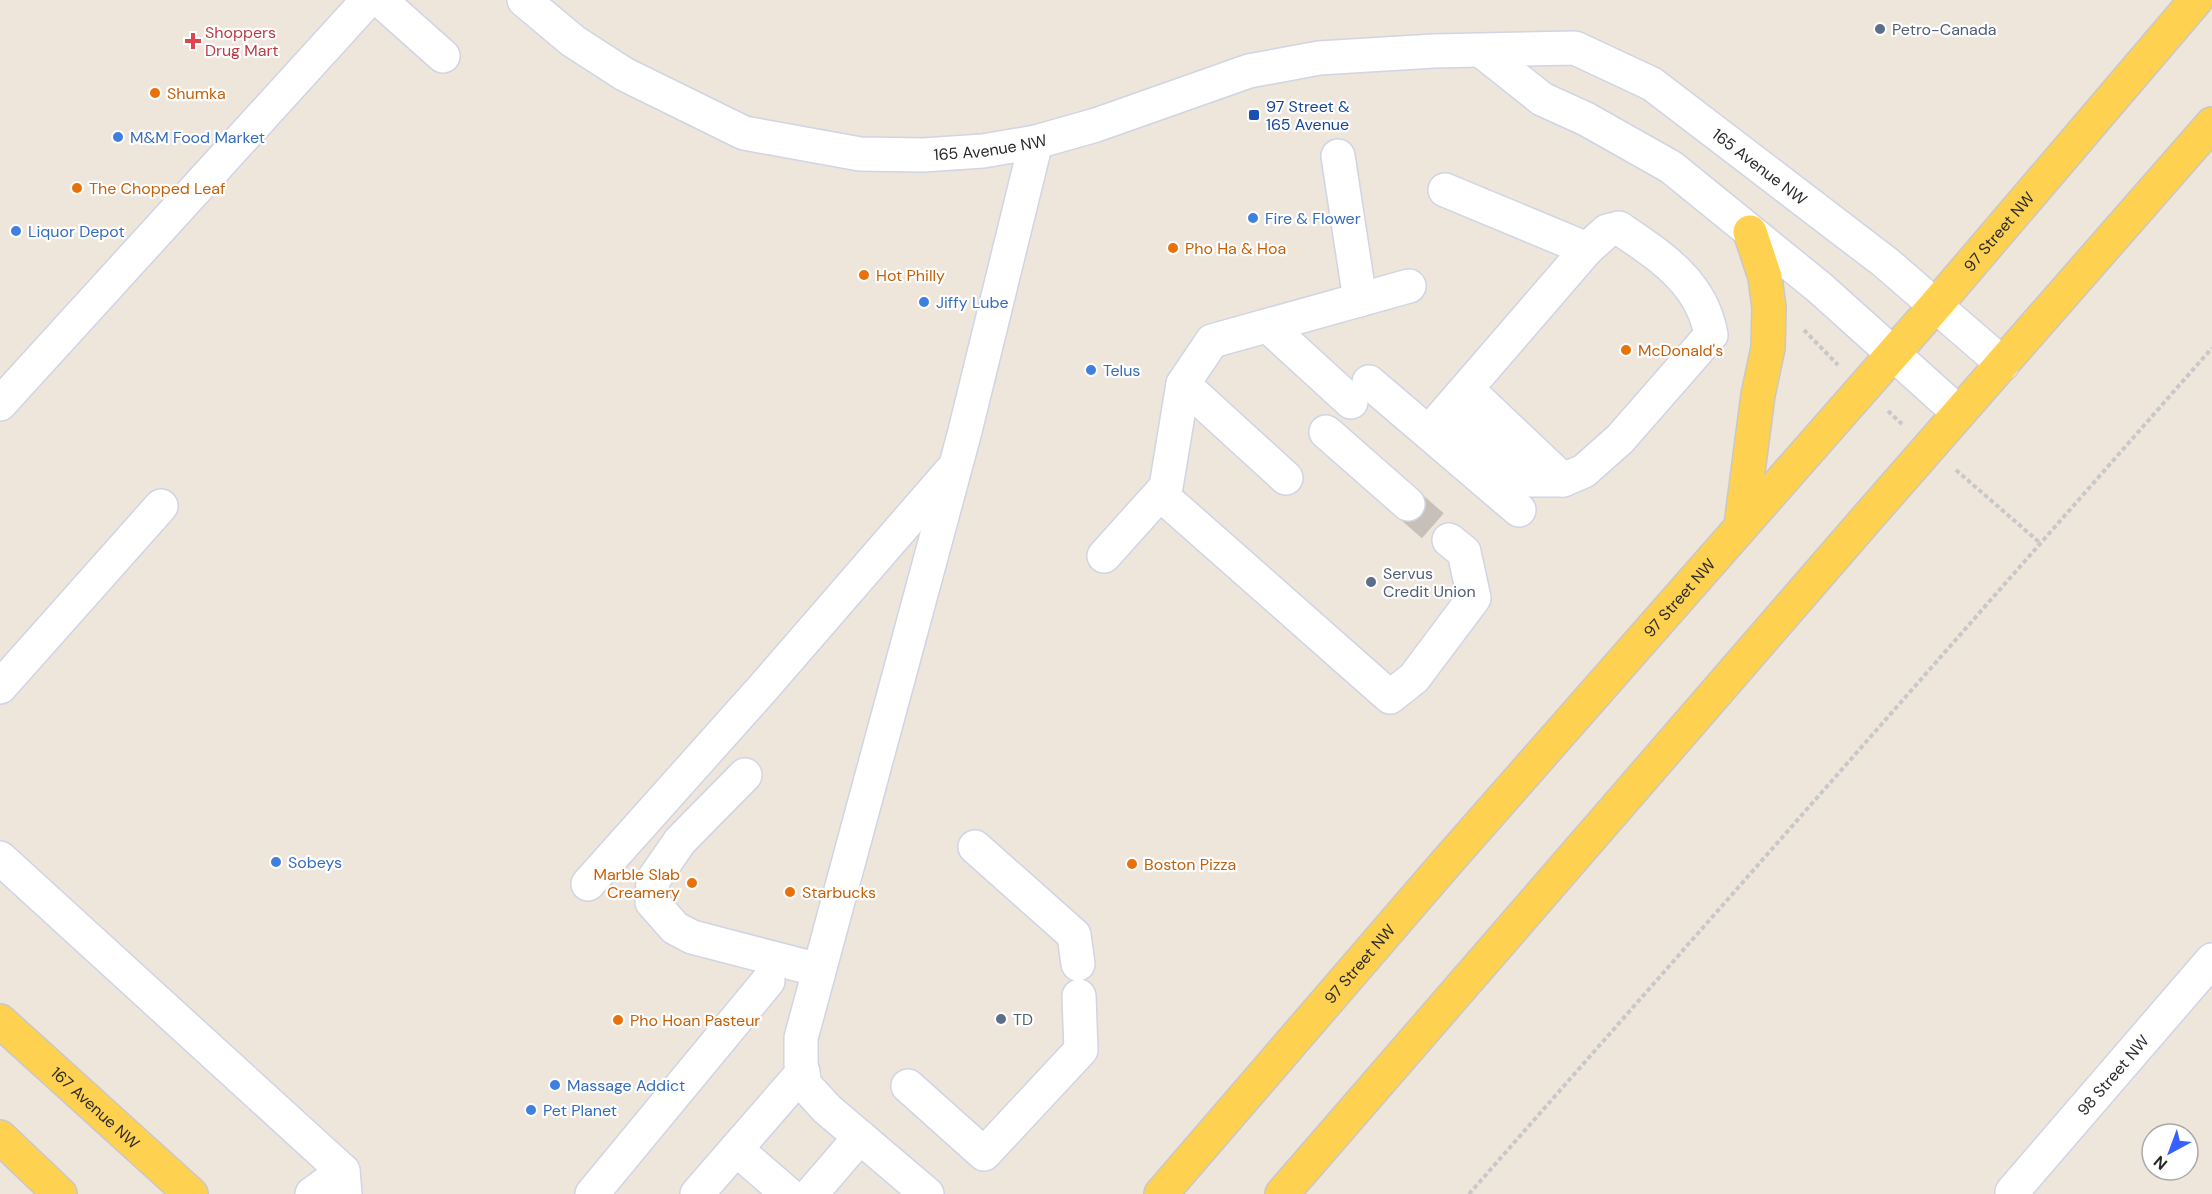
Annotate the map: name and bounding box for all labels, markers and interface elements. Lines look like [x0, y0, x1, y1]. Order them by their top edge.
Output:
place label: Petro-Canada [1892, 19, 1996, 40]
place label: Shoppers Drug Mart [205, 22, 279, 61]
marker: Petro-Canada [1873, 22, 1887, 36]
marker: Shoppers Drug Mart [186, 34, 200, 48]
place label: Shumka [167, 83, 226, 104]
marker: Shumka [148, 86, 162, 100]
place label: 97 Street & 165 Avenue [1266, 96, 1350, 135]
marker: 97 Street & 165 Avenue [1247, 108, 1261, 122]
street label: 165 Avenue NW [1708, 124, 1812, 210]
place label: M&M Food Market [130, 127, 265, 148]
street label: 165 Avenue NW [933, 129, 1050, 165]
marker: M&M Food Market [111, 130, 125, 144]
place label: The Chopped Leaf [89, 178, 225, 199]
marker: The Chopped Leaf [70, 181, 84, 195]
street label: 97 Street NW [1959, 187, 2039, 276]
place label: Fire & Flower [1265, 208, 1361, 229]
marker: Fire & Flower [1246, 211, 1260, 225]
place label: Liquor Depot [28, 221, 125, 242]
marker: Liquor Depot [9, 224, 23, 238]
place label: Pho Ha & Hoa [1185, 238, 1286, 259]
marker: Pho Ha & Hoa [1166, 241, 1180, 255]
place label: Hot Philly [876, 265, 945, 286]
marker: Hot Philly [857, 268, 871, 282]
place label: Jiffy Lube [936, 292, 1009, 313]
marker: Jiffy Lube [917, 295, 931, 309]
place label: McDonald's [1638, 340, 1723, 361]
marker: McDonald's [1619, 343, 1633, 357]
place label: Telus [1103, 360, 1140, 381]
marker: Telus [1084, 363, 1098, 377]
street label: 97 Street NW [1639, 554, 1720, 642]
place label: Servus Credit Union [1383, 563, 1476, 602]
marker: Servus Credit Union [1364, 575, 1378, 589]
place label: Sobeys [288, 852, 342, 873]
place label: Boston Pizza [1144, 854, 1236, 875]
marker: Sobeys [269, 855, 283, 869]
marker: Boston Pizza [1125, 857, 1139, 871]
place label: Marble Slab Creamery [593, 864, 680, 903]
marker: Marble Slab Creamery [685, 876, 699, 890]
place label: Starbucks [802, 882, 876, 903]
marker: Starbucks [783, 885, 797, 899]
street label: 97 Street NW [1320, 919, 1400, 1008]
place label: TD [1013, 1009, 1033, 1030]
place label: Pho Hoan Pasteur [630, 1010, 760, 1031]
marker: TD [994, 1012, 1008, 1026]
marker: Pho Hoan Pasteur [611, 1013, 625, 1027]
street label: 98 Street NW [2073, 1030, 2154, 1120]
street label: 167 Avenue NW [46, 1062, 144, 1154]
place label: Massage Addict [567, 1075, 685, 1096]
marker: Massage Addict [548, 1078, 562, 1092]
place label: Pet Planet [543, 1100, 617, 1121]
marker: Pet Planet [524, 1103, 538, 1117]
north arrow [2140, 1122, 2200, 1182]
text: N [2149, 1151, 2172, 1175]

